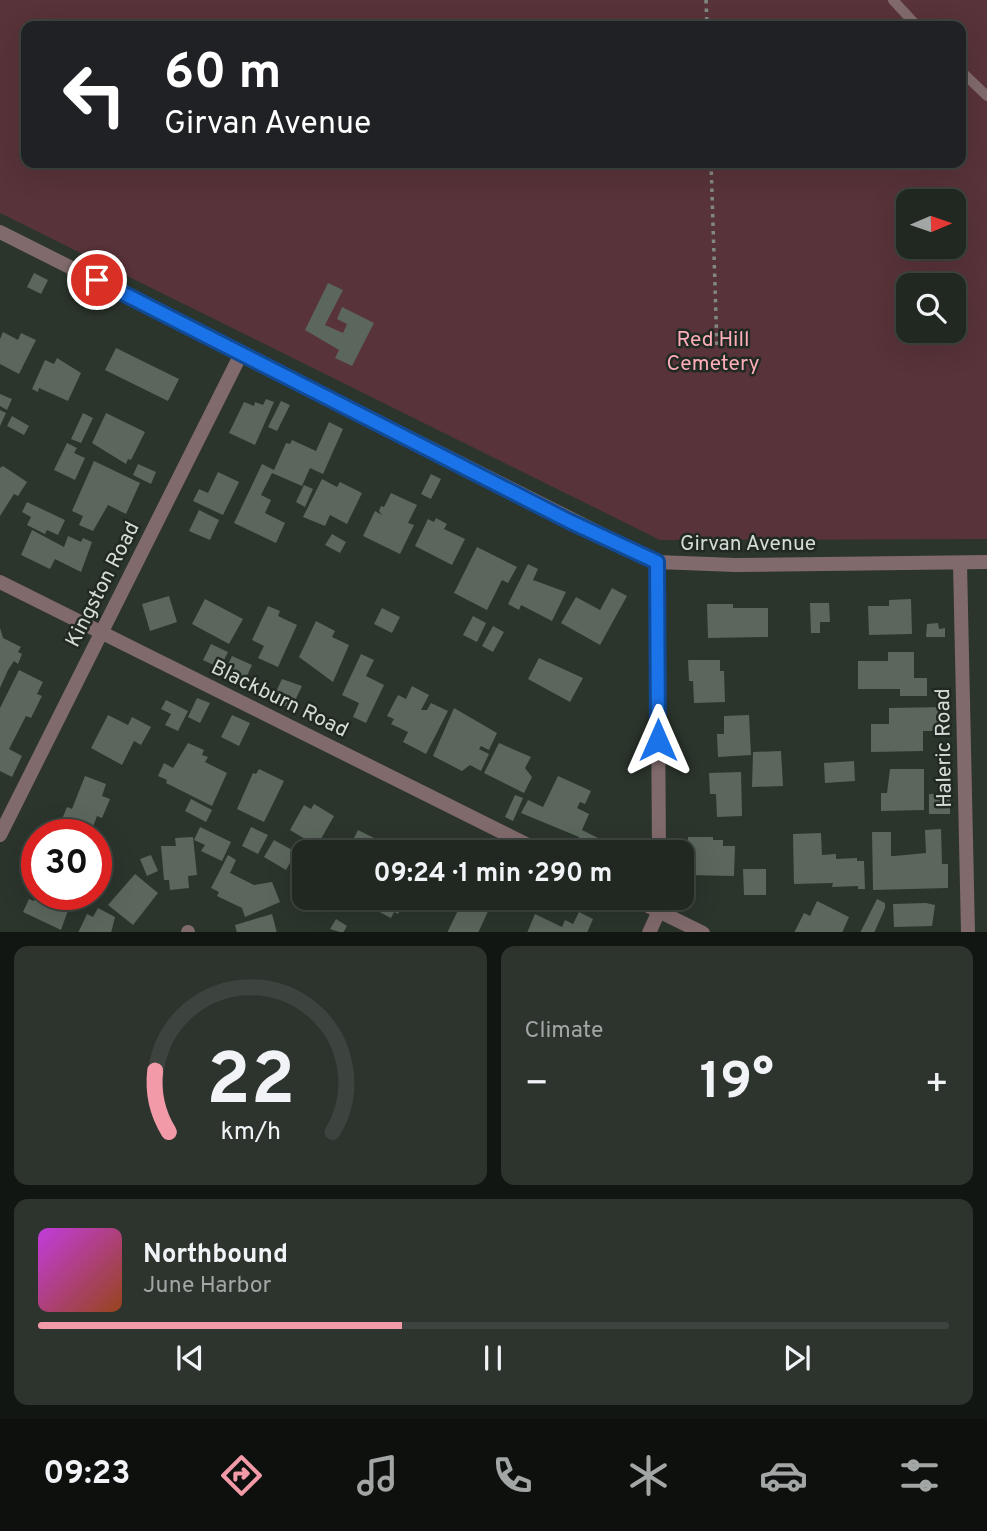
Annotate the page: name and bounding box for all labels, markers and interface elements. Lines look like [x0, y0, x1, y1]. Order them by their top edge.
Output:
text: 60 m [164, 44, 282, 106]
icon: left [49, 49, 140, 140]
text: Girvan Avenue [164, 105, 371, 145]
north arrow [896, 189, 966, 259]
map controls [896, 189, 966, 343]
pin [67, 250, 127, 310]
icon: arrive [78, 261, 116, 299]
button: search [896, 273, 966, 343]
park label: Red Hill Cemetery [666, 327, 760, 378]
street label: Kingston Road [60, 517, 147, 652]
street label: Girvan Avenue [680, 531, 816, 558]
street label: Blackburn Road [206, 654, 352, 744]
street label: Haleric Road [930, 688, 959, 808]
position arrow [621, 703, 695, 777]
speed limit sign: 30 [21, 819, 112, 910]
text: 09:24 · 1 min · 290 m [374, 858, 612, 891]
text: Climate [525, 1017, 603, 1046]
text: 22 [206, 1038, 295, 1130]
text: 19° [700, 1051, 774, 1117]
text: − [525, 1061, 549, 1110]
text: + [924, 1061, 949, 1110]
text: km/h [220, 1116, 281, 1148]
text: Northbound [143, 1239, 288, 1272]
text: June Harbor [143, 1272, 271, 1301]
icon: previous [171, 1339, 209, 1377]
icon: pause [474, 1339, 512, 1377]
icon: next [778, 1339, 816, 1377]
icon: directions [217, 1451, 266, 1500]
icon: music [353, 1451, 402, 1500]
icon: phone [488, 1451, 537, 1500]
icon: climate [624, 1451, 673, 1500]
icon: car [759, 1451, 808, 1500]
icon: filters [895, 1451, 944, 1500]
text: 09:23 [43, 1455, 131, 1495]

